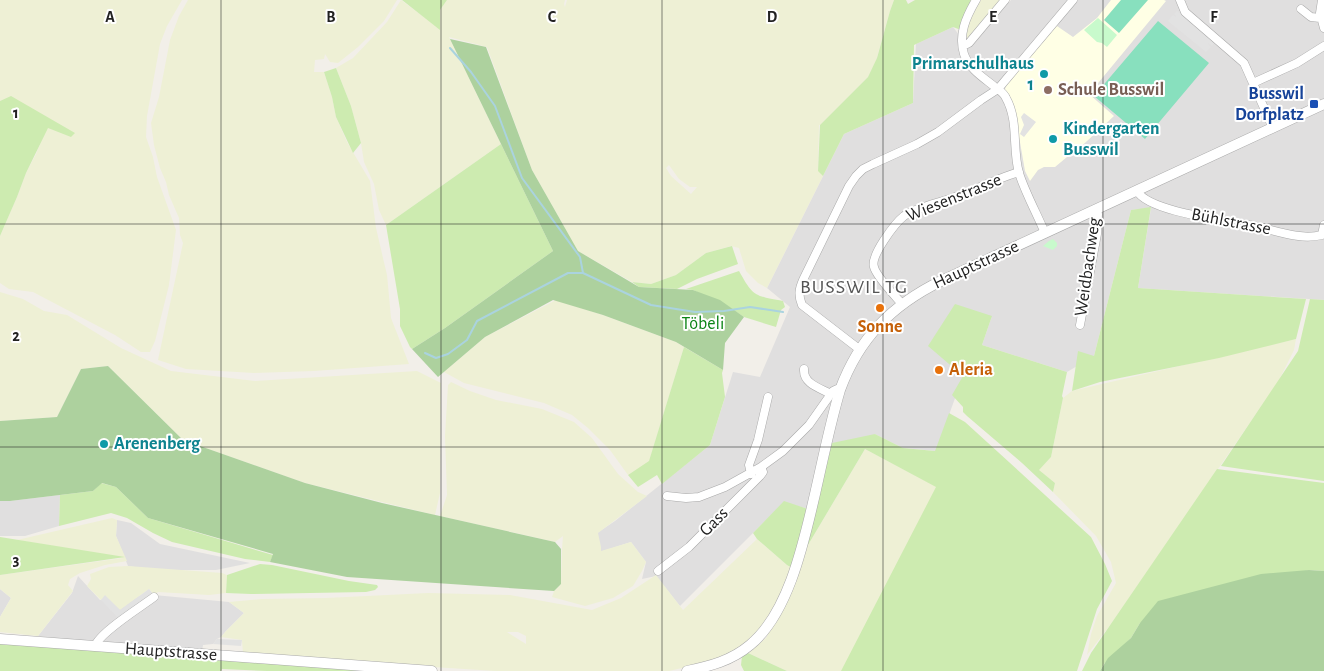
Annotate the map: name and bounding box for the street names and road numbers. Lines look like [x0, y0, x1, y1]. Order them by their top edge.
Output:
street label: Wiesenstrasse [904, 171, 1004, 225]
street label: Bühlstrasse [1190, 205, 1272, 239]
street label: Weidbachweg [1072, 216, 1104, 318]
street label: Hauptstrasse [930, 237, 1022, 293]
street label: Gass [696, 504, 732, 540]
street label: Hauptstrasse [124, 640, 218, 664]

